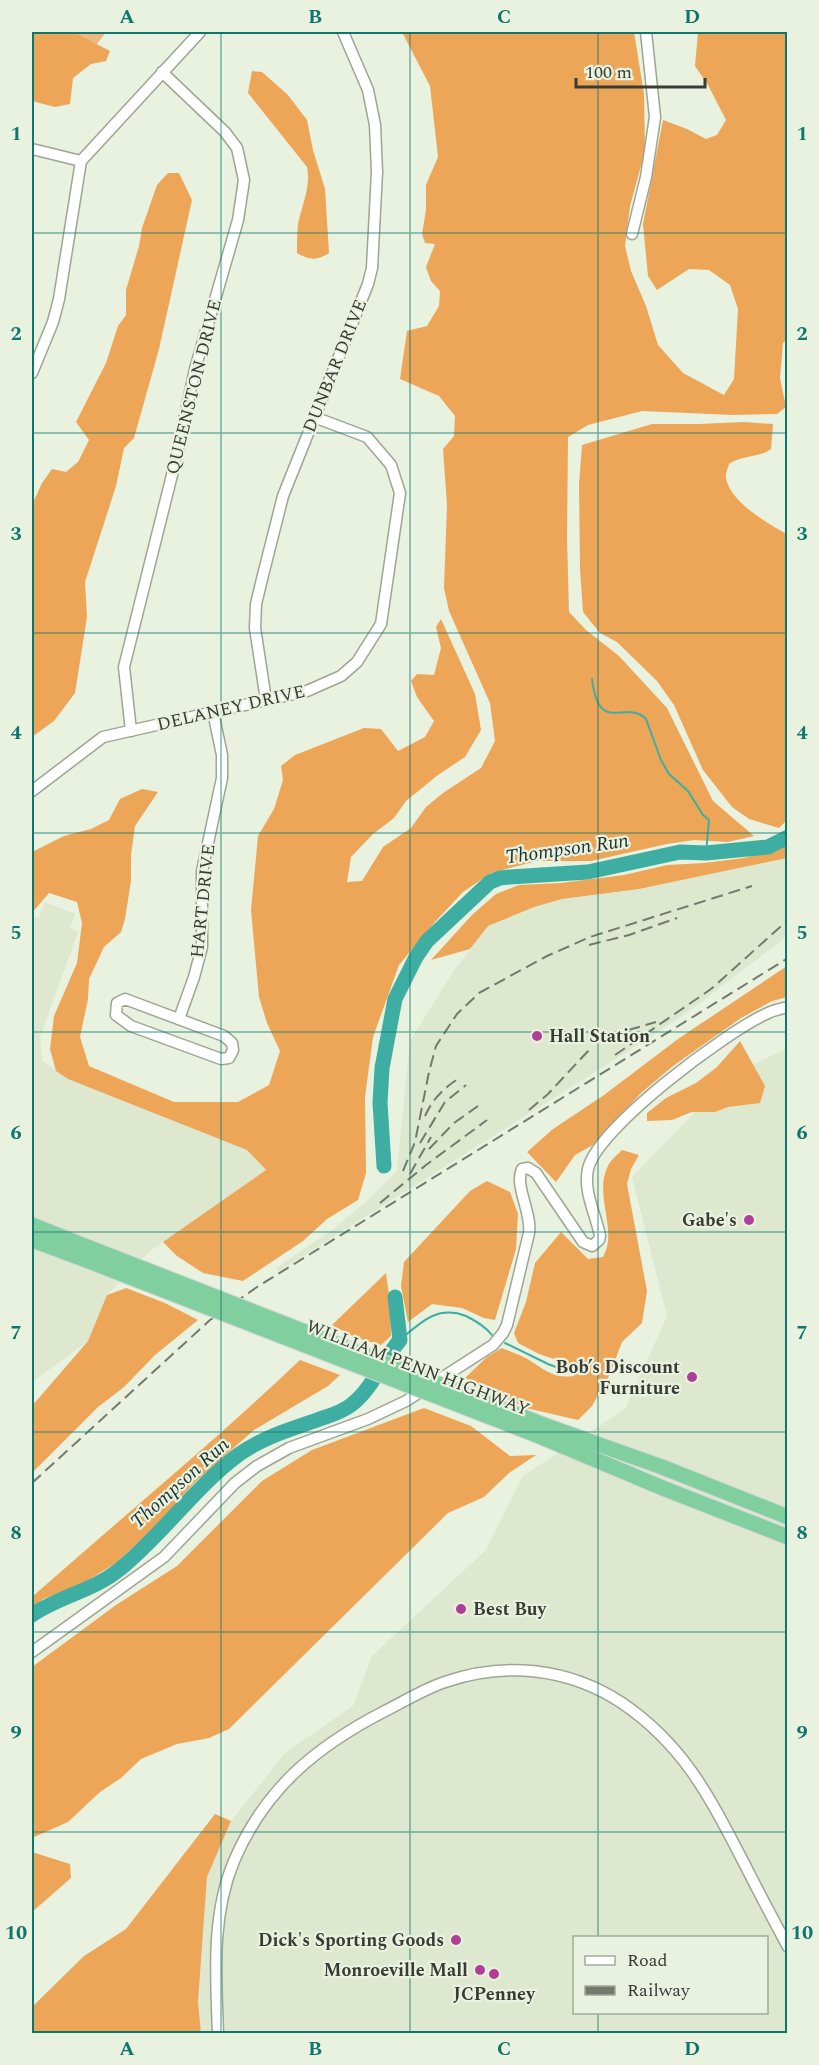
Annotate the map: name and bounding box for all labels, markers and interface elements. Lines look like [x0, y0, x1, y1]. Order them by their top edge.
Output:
text: A [119, 2, 135, 32]
text: B [308, 2, 322, 32]
text: C [497, 2, 511, 32]
text: D [684, 2, 700, 32]
scale bar [576, 51, 705, 89]
text: 100 m [585, 59, 632, 86]
text: 1 [10, 119, 22, 149]
text: 1 [796, 119, 808, 149]
street label: DUNBAR DRIVE [296, 295, 374, 437]
street label: QUEENSTON DRIVE [159, 297, 229, 477]
text: 2 [10, 319, 22, 349]
text: 2 [796, 319, 808, 349]
text: 3 [10, 519, 22, 549]
text: 3 [796, 519, 808, 549]
street label: DELANEY DRIVE [154, 678, 308, 738]
text: 4 [10, 718, 22, 748]
text: 4 [796, 718, 808, 748]
water label: Thompson Run [503, 825, 631, 873]
street label: HART DRIVE [184, 843, 222, 959]
text: 5 [10, 918, 22, 948]
text: 5 [796, 918, 808, 948]
place label: Hall Station [549, 1023, 650, 1050]
marker: Hall Station [530, 1029, 544, 1043]
text: 6 [10, 1118, 22, 1148]
text: 6 [796, 1118, 808, 1148]
place label: Gabe's [682, 1207, 737, 1234]
marker: Gabe's [742, 1213, 756, 1227]
street label: WILLIAM PENN HIGHWAY [302, 1313, 534, 1423]
text: 7 [10, 1318, 22, 1348]
text: 7 [796, 1318, 808, 1348]
place label: Bob’s Discount Furniture [555, 1354, 680, 1402]
marker: Bob’s Discount Furniture [685, 1370, 699, 1384]
water label: Thompson Run [124, 1430, 237, 1536]
text: 8 [10, 1518, 22, 1548]
text: 8 [796, 1518, 808, 1548]
place label: Best Buy [473, 1596, 548, 1623]
marker: Best Buy [454, 1602, 468, 1616]
text: 9 [10, 1718, 22, 1748]
text: 9 [796, 1718, 808, 1748]
text: 10 [5, 1918, 27, 1948]
text: 10 [791, 1918, 813, 1948]
place label: Dick's Sporting Goods [258, 1927, 444, 1954]
marker: Dick's Sporting Goods [449, 1933, 463, 1947]
legend [573, 1936, 768, 2014]
text: Road [627, 1947, 668, 1974]
place label: Monroeville Mall [324, 1957, 468, 1984]
marker: Monroeville Mall [473, 1963, 487, 1977]
marker: JCPenney [487, 1967, 501, 1981]
text: Railway [627, 1977, 691, 2004]
place label: JCPenney [453, 1981, 536, 2008]
text: A [119, 2034, 135, 2064]
text: B [308, 2034, 322, 2064]
text: C [497, 2034, 511, 2064]
text: D [684, 2034, 700, 2064]

